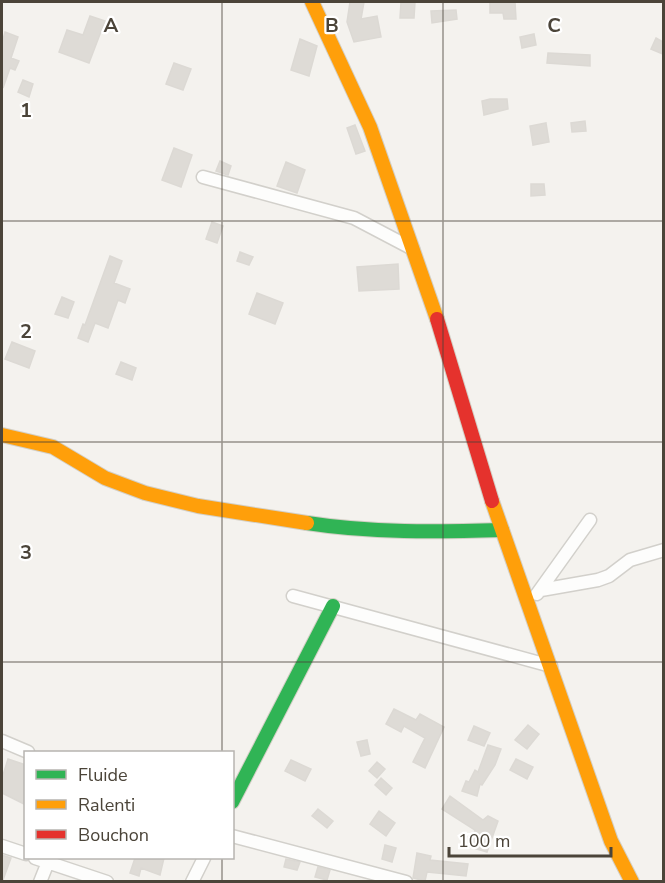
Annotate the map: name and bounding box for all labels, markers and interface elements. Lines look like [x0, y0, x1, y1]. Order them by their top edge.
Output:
text: A [104, 12, 119, 39]
text: B [325, 12, 339, 39]
text: C [547, 12, 561, 39]
text: 1 [20, 97, 32, 124]
text: 2 [20, 318, 32, 345]
text: 3 [20, 539, 32, 566]
legend [24, 751, 234, 859]
text: Fluide [78, 763, 128, 787]
text: Ralenti [78, 793, 135, 817]
scale bar [449, 820, 611, 858]
text: Bouchon [78, 823, 149, 847]
text: 100 m [458, 829, 510, 853]

